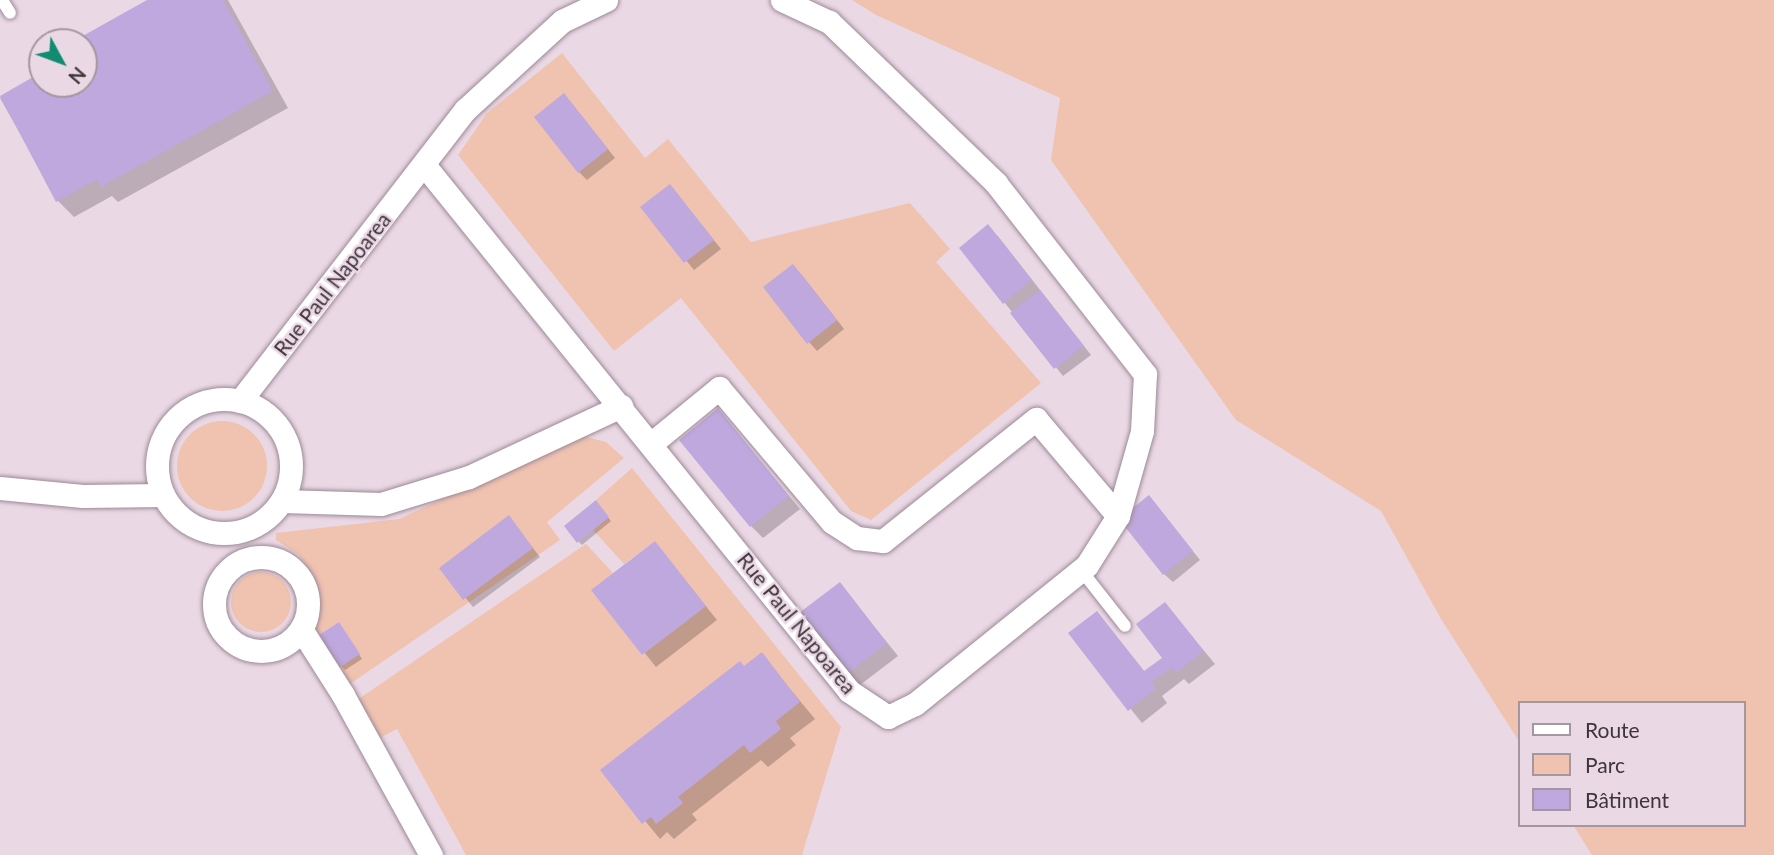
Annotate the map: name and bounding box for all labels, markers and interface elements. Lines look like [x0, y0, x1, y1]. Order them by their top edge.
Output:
north arrow [28, 28, 98, 98]
text: N [64, 63, 91, 89]
street label: Rue Paul Napoarea [268, 207, 396, 361]
street label: Rue Paul Napoarea [732, 547, 862, 699]
legend [1518, 701, 1746, 827]
text: Route [1585, 717, 1640, 742]
text: Parc [1585, 752, 1625, 777]
text: Bâtiment [1585, 787, 1669, 812]

